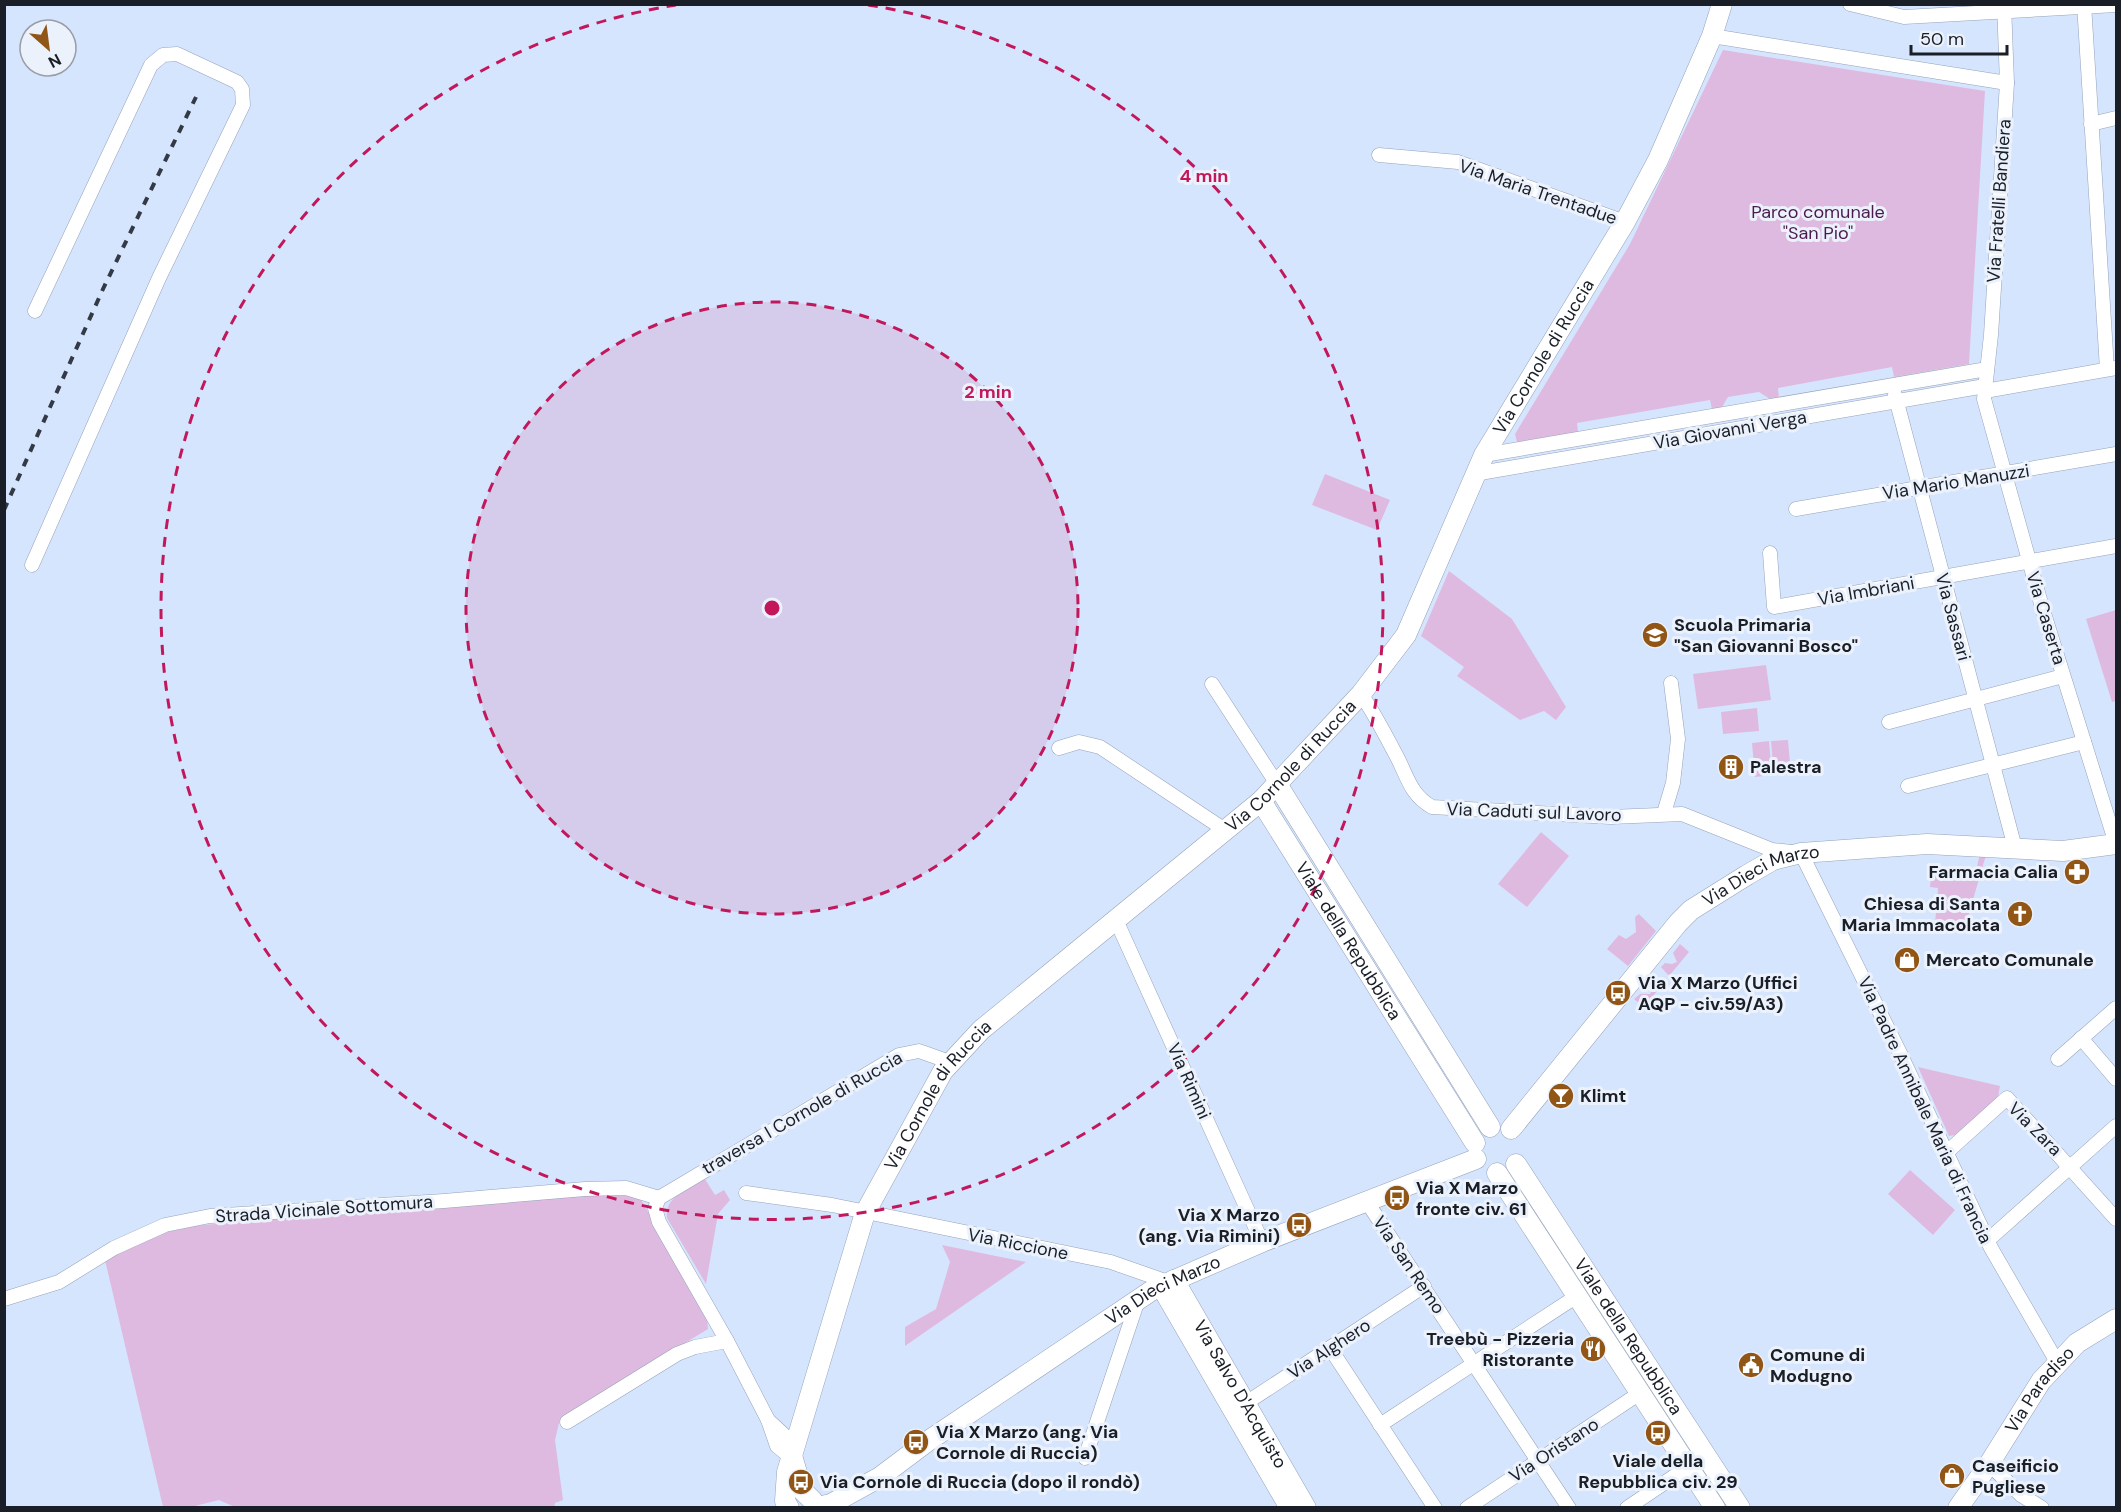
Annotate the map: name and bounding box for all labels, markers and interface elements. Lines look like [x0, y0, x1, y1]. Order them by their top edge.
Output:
north arrow [18, 18, 78, 78]
scale bar [1911, 18, 2007, 56]
text: 50 m [1920, 27, 1964, 51]
text: N [45, 49, 65, 73]
street label: Via Fratelli Bandiera [1981, 118, 2017, 284]
street label: Via Maria Trentadue [1456, 154, 1620, 230]
text: 4 min [1180, 164, 1228, 188]
park label: Parco comunale "San Pio" [1751, 200, 1885, 245]
street label: Via Cornole di Ruccia [1487, 275, 1600, 439]
text: 2 min [964, 380, 1012, 404]
street label: Via Giovanni Verga [1652, 405, 1808, 455]
street label: Via Mario Manuzzi [1881, 459, 2031, 505]
street label: Via Caserta [2020, 568, 2072, 668]
street label: Via Sassari [1930, 570, 1976, 664]
street label: Via Imbriani [1816, 571, 1916, 611]
centre of rings [762, 598, 782, 618]
place label: Scuola Primaria "San Giovanni Bosco" [1674, 613, 1858, 658]
school or university icon: Scuola Primaria "San Giovanni Bosco" [1640, 620, 1670, 650]
street label: Via Cornole di Ruccia [1220, 695, 1362, 838]
building icon: Palestra [1716, 752, 1746, 782]
place label: Palestra [1750, 755, 1822, 779]
street label: Via Caduti sul Lavoro [1446, 797, 1622, 827]
street label: Via Dieci Marzo [1698, 840, 1820, 912]
street label: Viale della Repubblica [1290, 857, 1407, 1025]
pharmacy icon: Farmacia Calia [2062, 857, 2092, 887]
place label: Farmacia Calia [1929, 860, 2058, 884]
place label: Chiesa di Santa Maria Immacolata [1842, 892, 2000, 937]
church icon: Chiesa di Santa Maria Immacolata [2005, 899, 2035, 929]
shop icon: Mercato Comunale [1892, 945, 1922, 975]
place label: Mercato Comunale [1926, 948, 2094, 972]
place label: Via X Marzo (Uffici AQP - civ.59/A3) [1638, 971, 1798, 1016]
street label: Via Padre Annibale Maria di Francia [1852, 973, 1998, 1247]
bus stop icon: Via X Marzo (Uffici AQP - civ.59/A3) [1603, 978, 1633, 1008]
street label: Via Cornole di Ruccia [879, 1014, 996, 1174]
street label: Via Rimini [1162, 1039, 1216, 1123]
street label: traversa I Cornole di Ruccia [697, 1046, 907, 1180]
bar icon: Klimt [1546, 1081, 1576, 1111]
place label: Klimt [1580, 1084, 1626, 1108]
street label: Via Zara [2003, 1097, 2067, 1161]
place label: Via X Marzo fronte civ. 61 [1416, 1176, 1527, 1221]
bus stop icon: Via X Marzo fronte civ. 61 [1382, 1183, 1412, 1213]
street label: Strada Vicinale Sottomura [214, 1189, 434, 1229]
place label: Via X Marzo (ang. Via Rimini) [1138, 1203, 1280, 1248]
bus stop icon: Via X Marzo (ang. Via Rimini) [1284, 1210, 1314, 1240]
street label: Via San Remo [1367, 1211, 1451, 1319]
street label: Via Riccione [966, 1222, 1070, 1266]
street label: Via Dieci Marzo [1100, 1249, 1224, 1330]
street label: Viale della Repubblica [1569, 1254, 1688, 1420]
street label: Via Alghero [1283, 1313, 1375, 1385]
street label: Via Salvo D'Acquisto [1188, 1316, 1293, 1473]
place label: Treebù - Pizzeria Ristorante [1426, 1327, 1574, 1372]
restaurant icon: Treebù - Pizzeria Ristorante [1578, 1334, 1608, 1364]
street label: Via Paradiso [1999, 1341, 2080, 1437]
place label: Comune di Modugno [1770, 1343, 1865, 1388]
public building icon: Comune di Modugno [1736, 1350, 1766, 1380]
street label: Via Oristano [1505, 1412, 1603, 1488]
bus stop icon: Viale della Repubblica civ. 29 [1643, 1418, 1673, 1448]
place label: Via X Marzo (ang. Via Cornole di Ruccia) [936, 1420, 1118, 1465]
bus stop icon: Via X Marzo (ang. Via Cornole di Ruccia) [901, 1427, 931, 1457]
place label: Viale della Repubblica civ. 29 [1578, 1449, 1738, 1494]
place label: Caseificio Pugliese [1972, 1454, 2059, 1499]
shop icon: Caseificio Pugliese [1937, 1461, 1967, 1491]
bus stop icon: Via Cornole di Ruccia (dopo il rondò) [786, 1467, 816, 1497]
place label: Via Cornole di Ruccia (dopo il rondò) [820, 1470, 1140, 1494]

